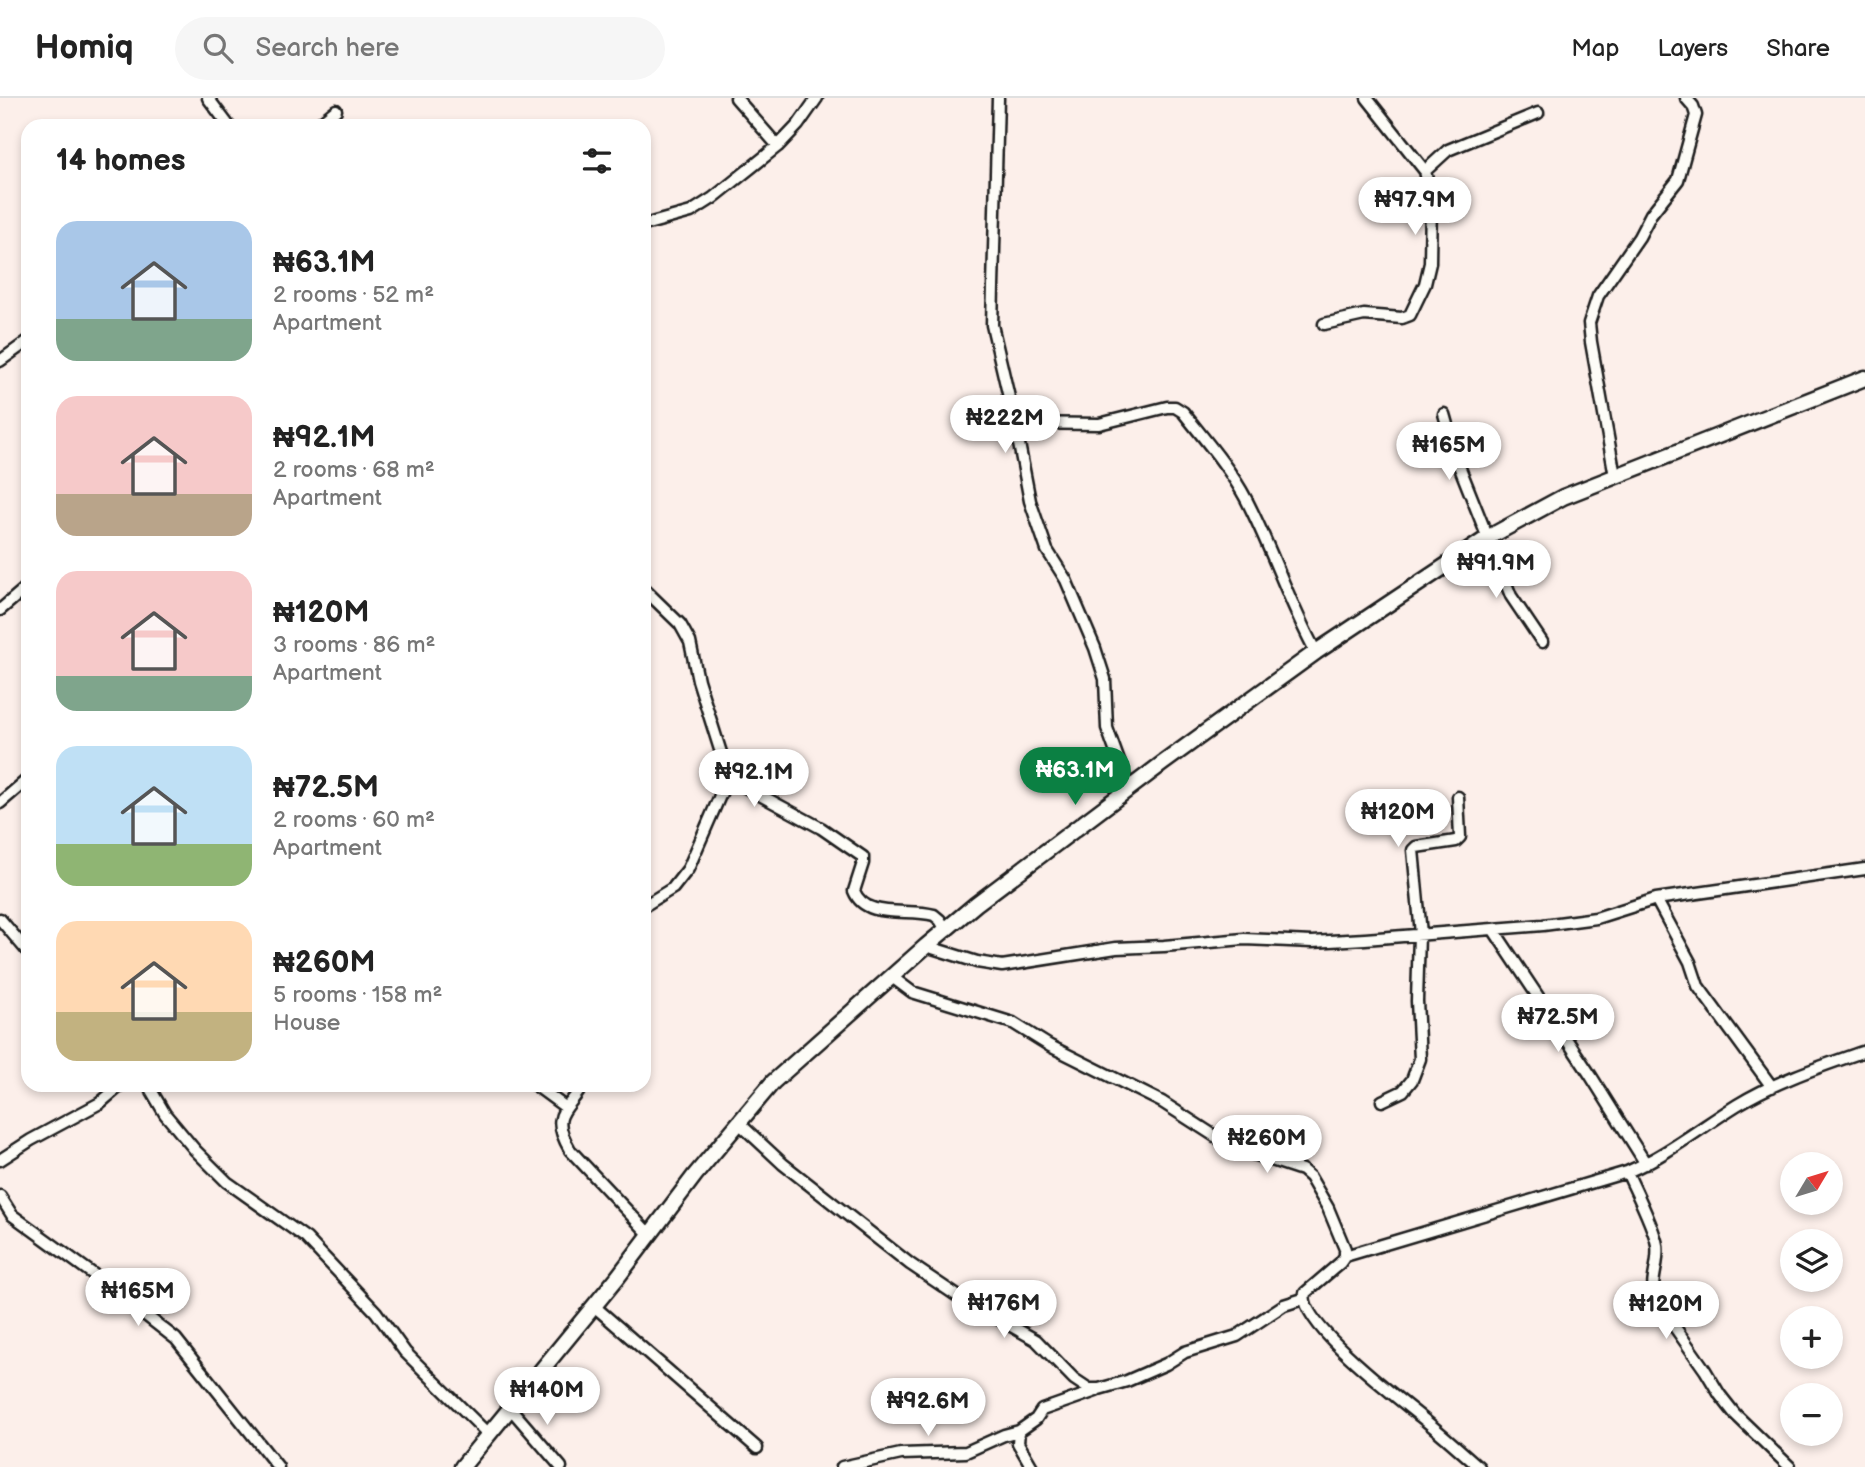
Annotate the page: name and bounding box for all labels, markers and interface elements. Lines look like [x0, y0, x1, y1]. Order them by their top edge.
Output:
search box [175, 17, 665, 80]
text: Homiq [35, 28, 133, 68]
icon: search [199, 29, 237, 67]
text: Search here [255, 33, 400, 64]
text: Map [1571, 34, 1619, 63]
text: Layers [1657, 34, 1728, 63]
text: Share [1766, 34, 1830, 63]
icon: filters [578, 142, 616, 180]
text: 14 homes [56, 143, 185, 179]
pin: ₦97.9M [1358, 178, 1472, 237]
text: ₦97.9M [1374, 186, 1456, 214]
text: ₦63.1M [273, 245, 375, 281]
icon: home [112, 249, 196, 333]
text: 2 rooms · 52 m² [273, 281, 434, 309]
text: Apartment [273, 309, 382, 337]
pin: ₦222M [956, 396, 1054, 455]
text: ₦222M [966, 404, 1044, 432]
text: ₦92.1M [273, 420, 375, 456]
pin: ₦165M [1400, 422, 1498, 482]
icon: home [112, 424, 196, 508]
text: ₦165M [1412, 431, 1486, 459]
text: 2 rooms · 68 m² [273, 456, 435, 484]
text: Apartment [273, 484, 382, 512]
pin: ₦91.9M [1439, 540, 1553, 600]
text: ₦91.9M [1457, 549, 1535, 577]
text: ₦120M [273, 595, 369, 631]
icon: home [112, 599, 196, 683]
text: 3 rooms · 86 m² [273, 631, 435, 659]
text: Apartment [273, 659, 382, 687]
pin: ₦63.1M [1018, 748, 1132, 807]
pin: ₦92.1M [697, 750, 811, 809]
text: ₦63.1M [1036, 756, 1114, 784]
text: ₦92.1M [715, 758, 793, 786]
text: ₦72.5M [273, 770, 379, 806]
icon: home [112, 774, 196, 858]
pin: ₦120M [1349, 790, 1447, 849]
text: ₦120M [1361, 798, 1435, 826]
text: 2 rooms · 60 m² [273, 806, 435, 834]
text: Apartment [273, 834, 382, 862]
text: ₦260M [273, 945, 375, 981]
icon: home [112, 949, 196, 1033]
text: 5 rooms · 158 m² [273, 981, 442, 1009]
pin: ₦72.5M [1501, 995, 1615, 1054]
text: ₦72.5M [1517, 1003, 1599, 1031]
text: House [273, 1009, 340, 1037]
pin: ₦260M [1218, 1116, 1316, 1175]
text: ₦260M [1228, 1124, 1306, 1152]
north arrow [1780, 1152, 1843, 1214]
map controls [1780, 1152, 1843, 1446]
button: layers [1780, 1229, 1843, 1292]
pin: ₦165M [89, 1268, 187, 1328]
text: ₦165M [101, 1277, 175, 1305]
pin: ₦176M [955, 1280, 1053, 1340]
pin: ₦120M [1617, 1282, 1715, 1341]
text: ₦176M [968, 1289, 1040, 1317]
text: ₦120M [1629, 1290, 1703, 1318]
button: + [1780, 1306, 1843, 1369]
pin: ₦140M [498, 1368, 596, 1427]
text: ₦140M [510, 1376, 584, 1404]
pin: ₦92.6M [871, 1378, 985, 1438]
button: − [1780, 1383, 1843, 1446]
text: ₦92.6M [887, 1387, 969, 1415]

